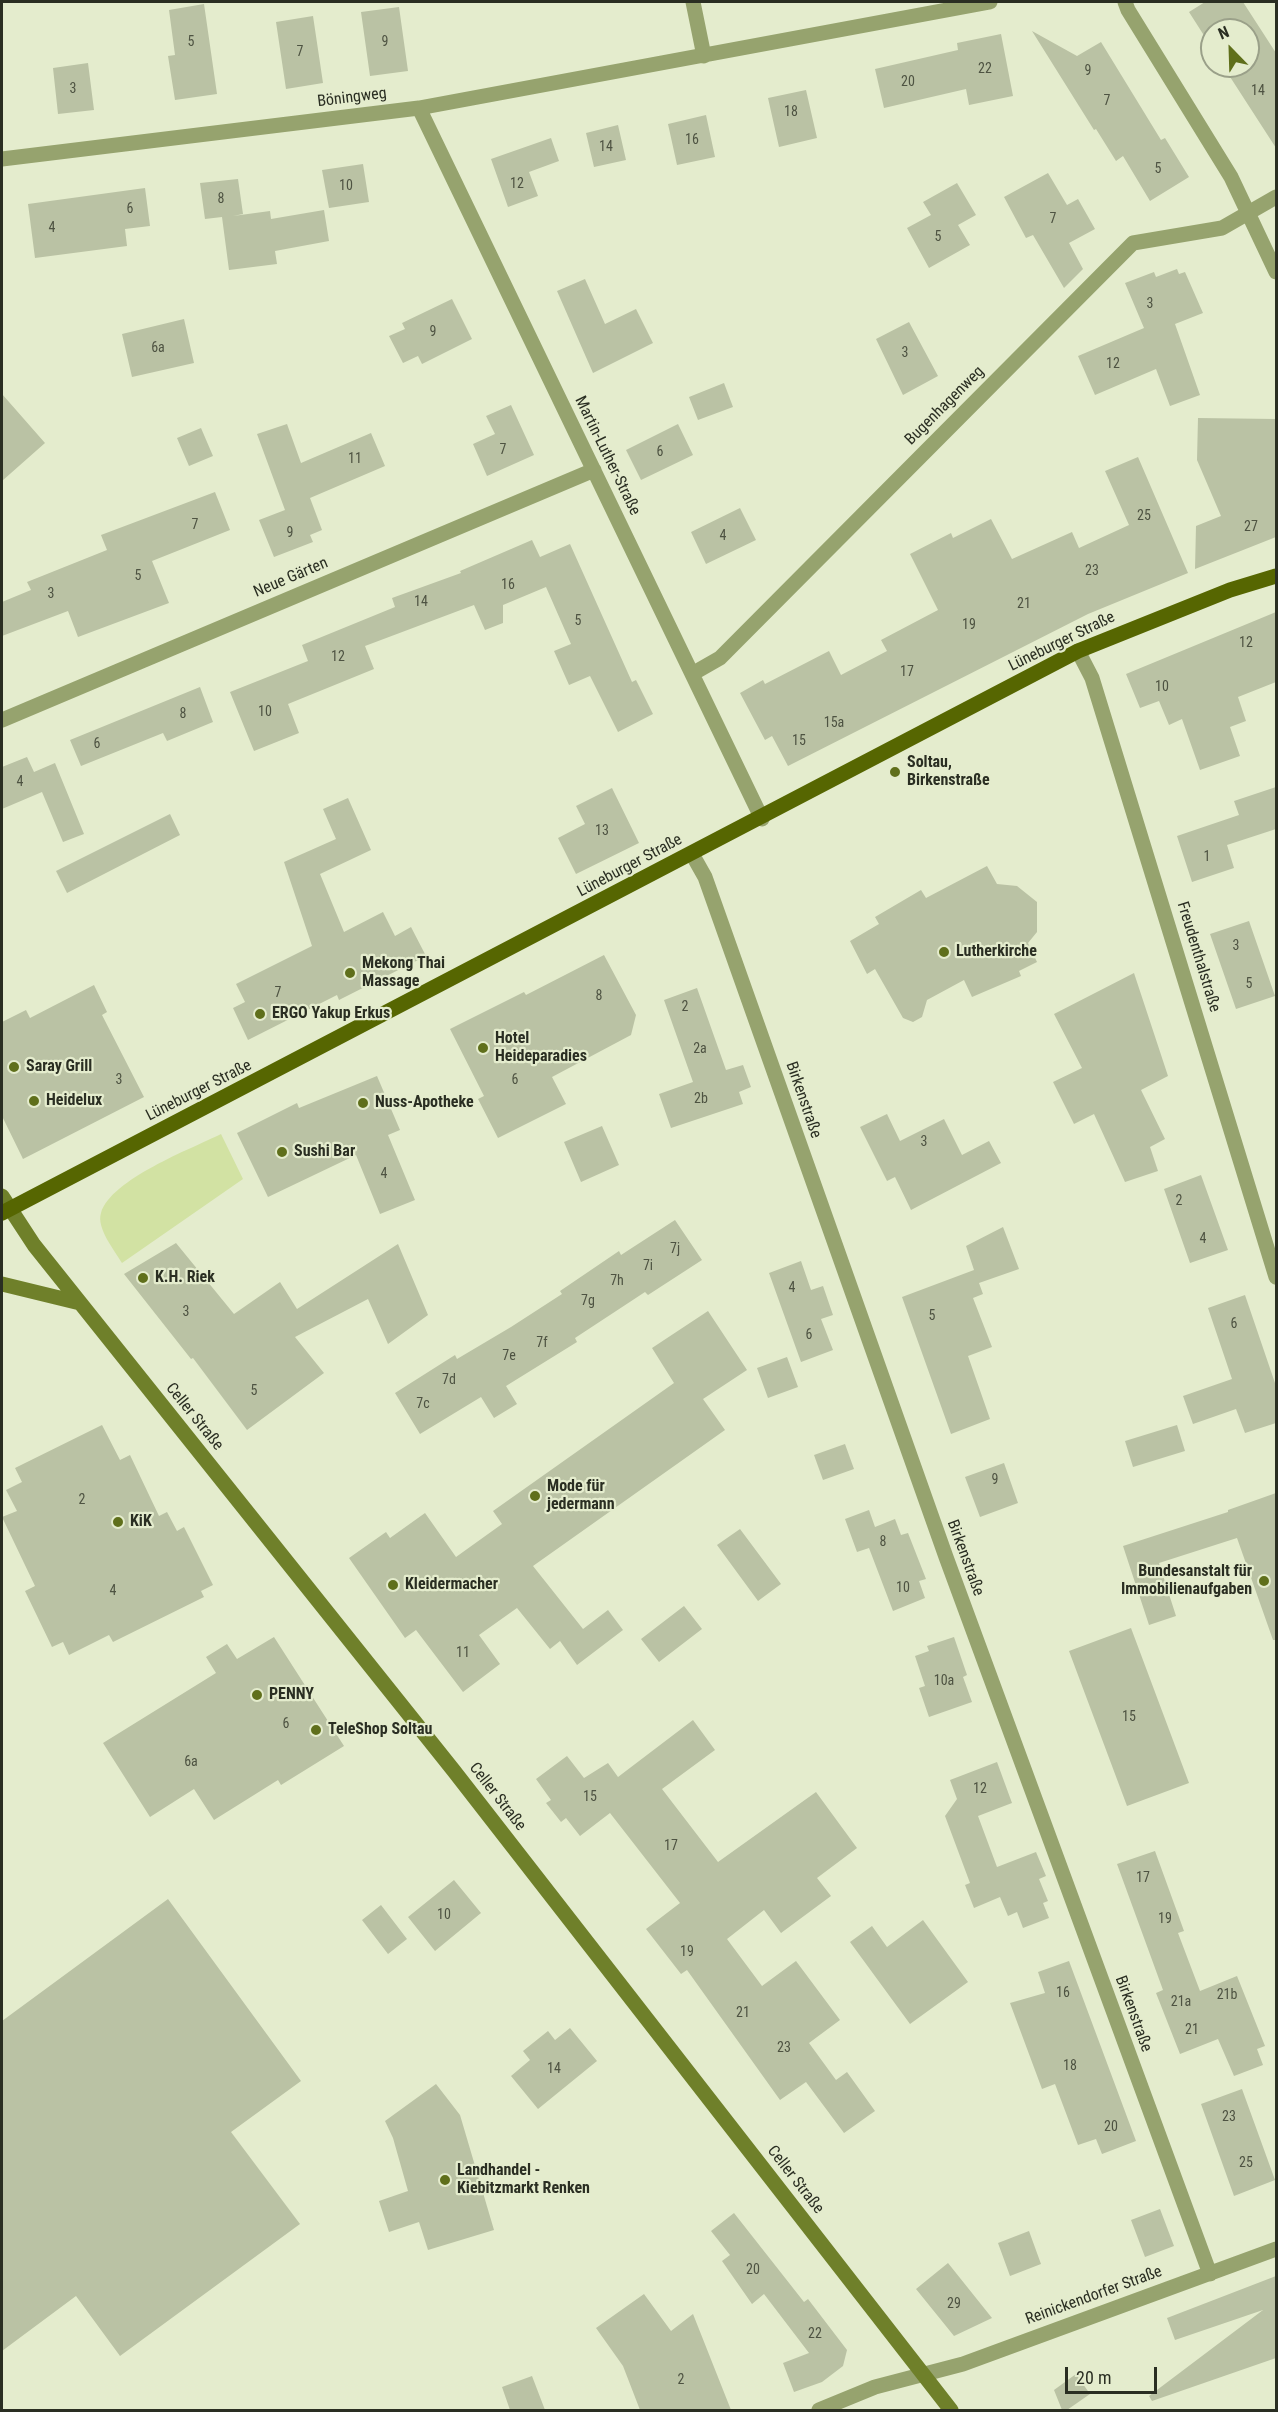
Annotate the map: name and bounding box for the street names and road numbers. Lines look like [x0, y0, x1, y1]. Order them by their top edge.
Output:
street label: Böningweg [316, 84, 388, 112]
street label: Bugenhagenweg [901, 362, 989, 450]
street label: Martin-Luther-Straße [570, 393, 644, 519]
street label: Neue Gärten [251, 554, 331, 602]
street label: Lüneburger Straße [1006, 608, 1118, 676]
street label: Lüneburger Straße [574, 830, 686, 902]
street label: Freudenthalstraße [1172, 899, 1224, 1015]
street label: Lüneburger Straße [143, 1056, 255, 1126]
street label: Birkenstraße [781, 1059, 825, 1141]
street label: Celler Straße [161, 1379, 227, 1455]
street label: Birkenstraße [942, 1517, 988, 1599]
street label: Celler Straße [464, 1759, 530, 1835]
street label: Birkenstraße [1110, 1973, 1156, 2055]
street label: Celler Straße [762, 2142, 828, 2218]
street label: Reinickendorfer Straße [1023, 2262, 1165, 2330]

